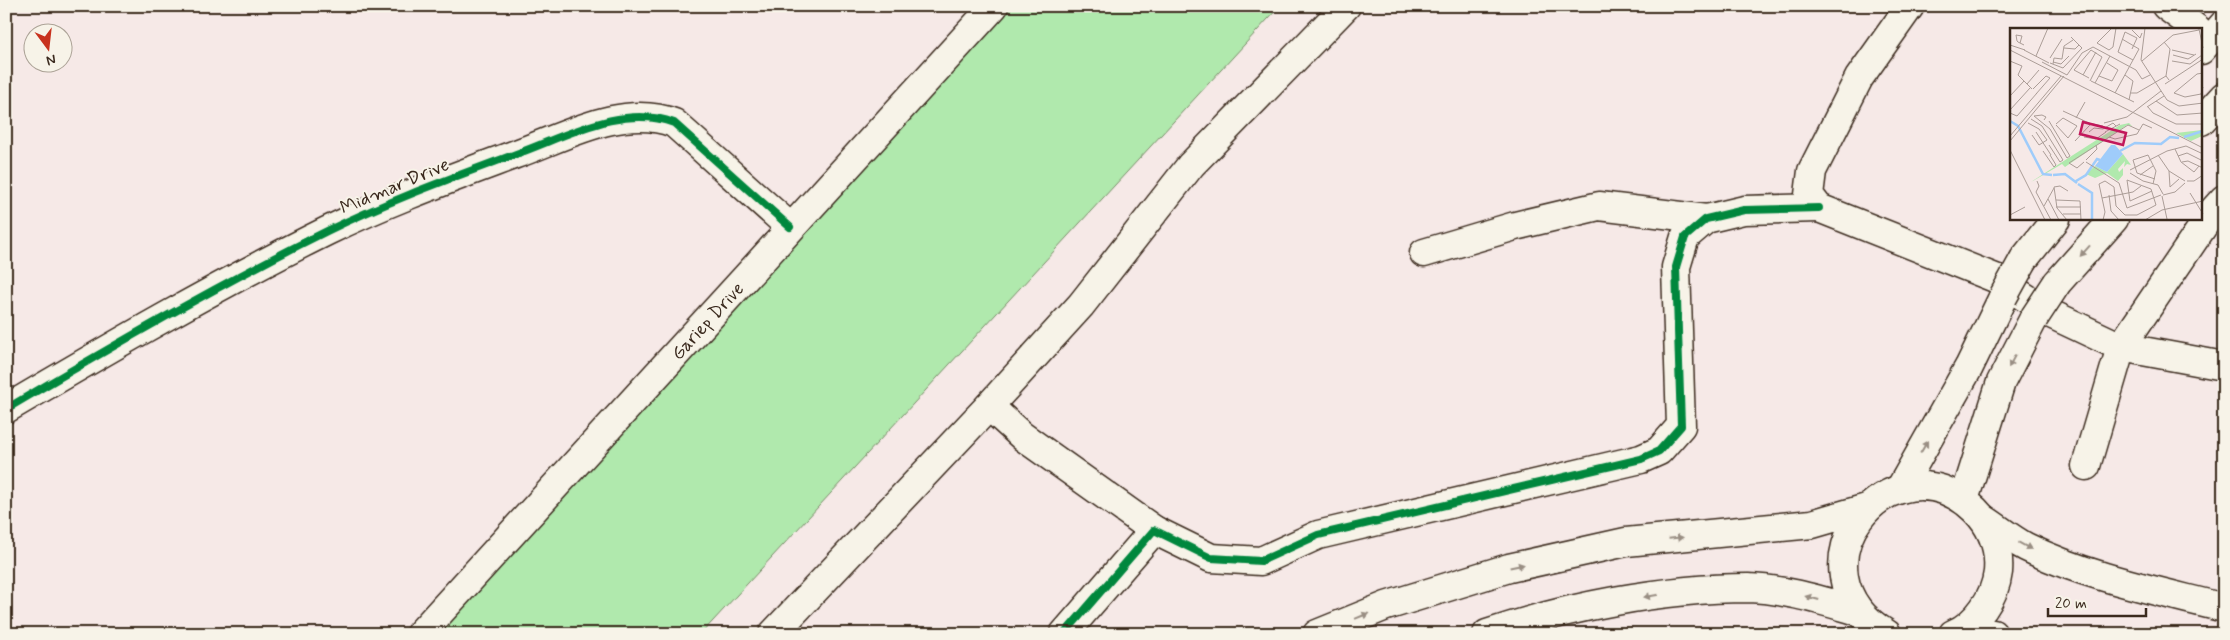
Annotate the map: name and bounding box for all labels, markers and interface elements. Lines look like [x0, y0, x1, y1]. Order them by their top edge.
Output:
north arrow [22, 22, 72, 72]
inset map [2010, 28, 2202, 220]
text: N [44, 50, 58, 69]
street label: Midmar Drive [336, 152, 453, 221]
one-way arrow [2080, 244, 2091, 257]
street label: Gariep Drive [666, 277, 750, 366]
one-way arrow [2008, 354, 2016, 369]
one-way arrow [1920, 439, 1928, 454]
one-way arrow [1669, 534, 1685, 542]
one-way arrow [2018, 541, 2032, 550]
one-way arrow [1509, 562, 1525, 570]
scale bar [2048, 585, 2145, 617]
one-way arrow [1642, 592, 1658, 600]
one-way arrow [1804, 594, 1820, 602]
text: 20 m [2055, 594, 2087, 614]
one-way arrow [1355, 611, 1369, 619]

